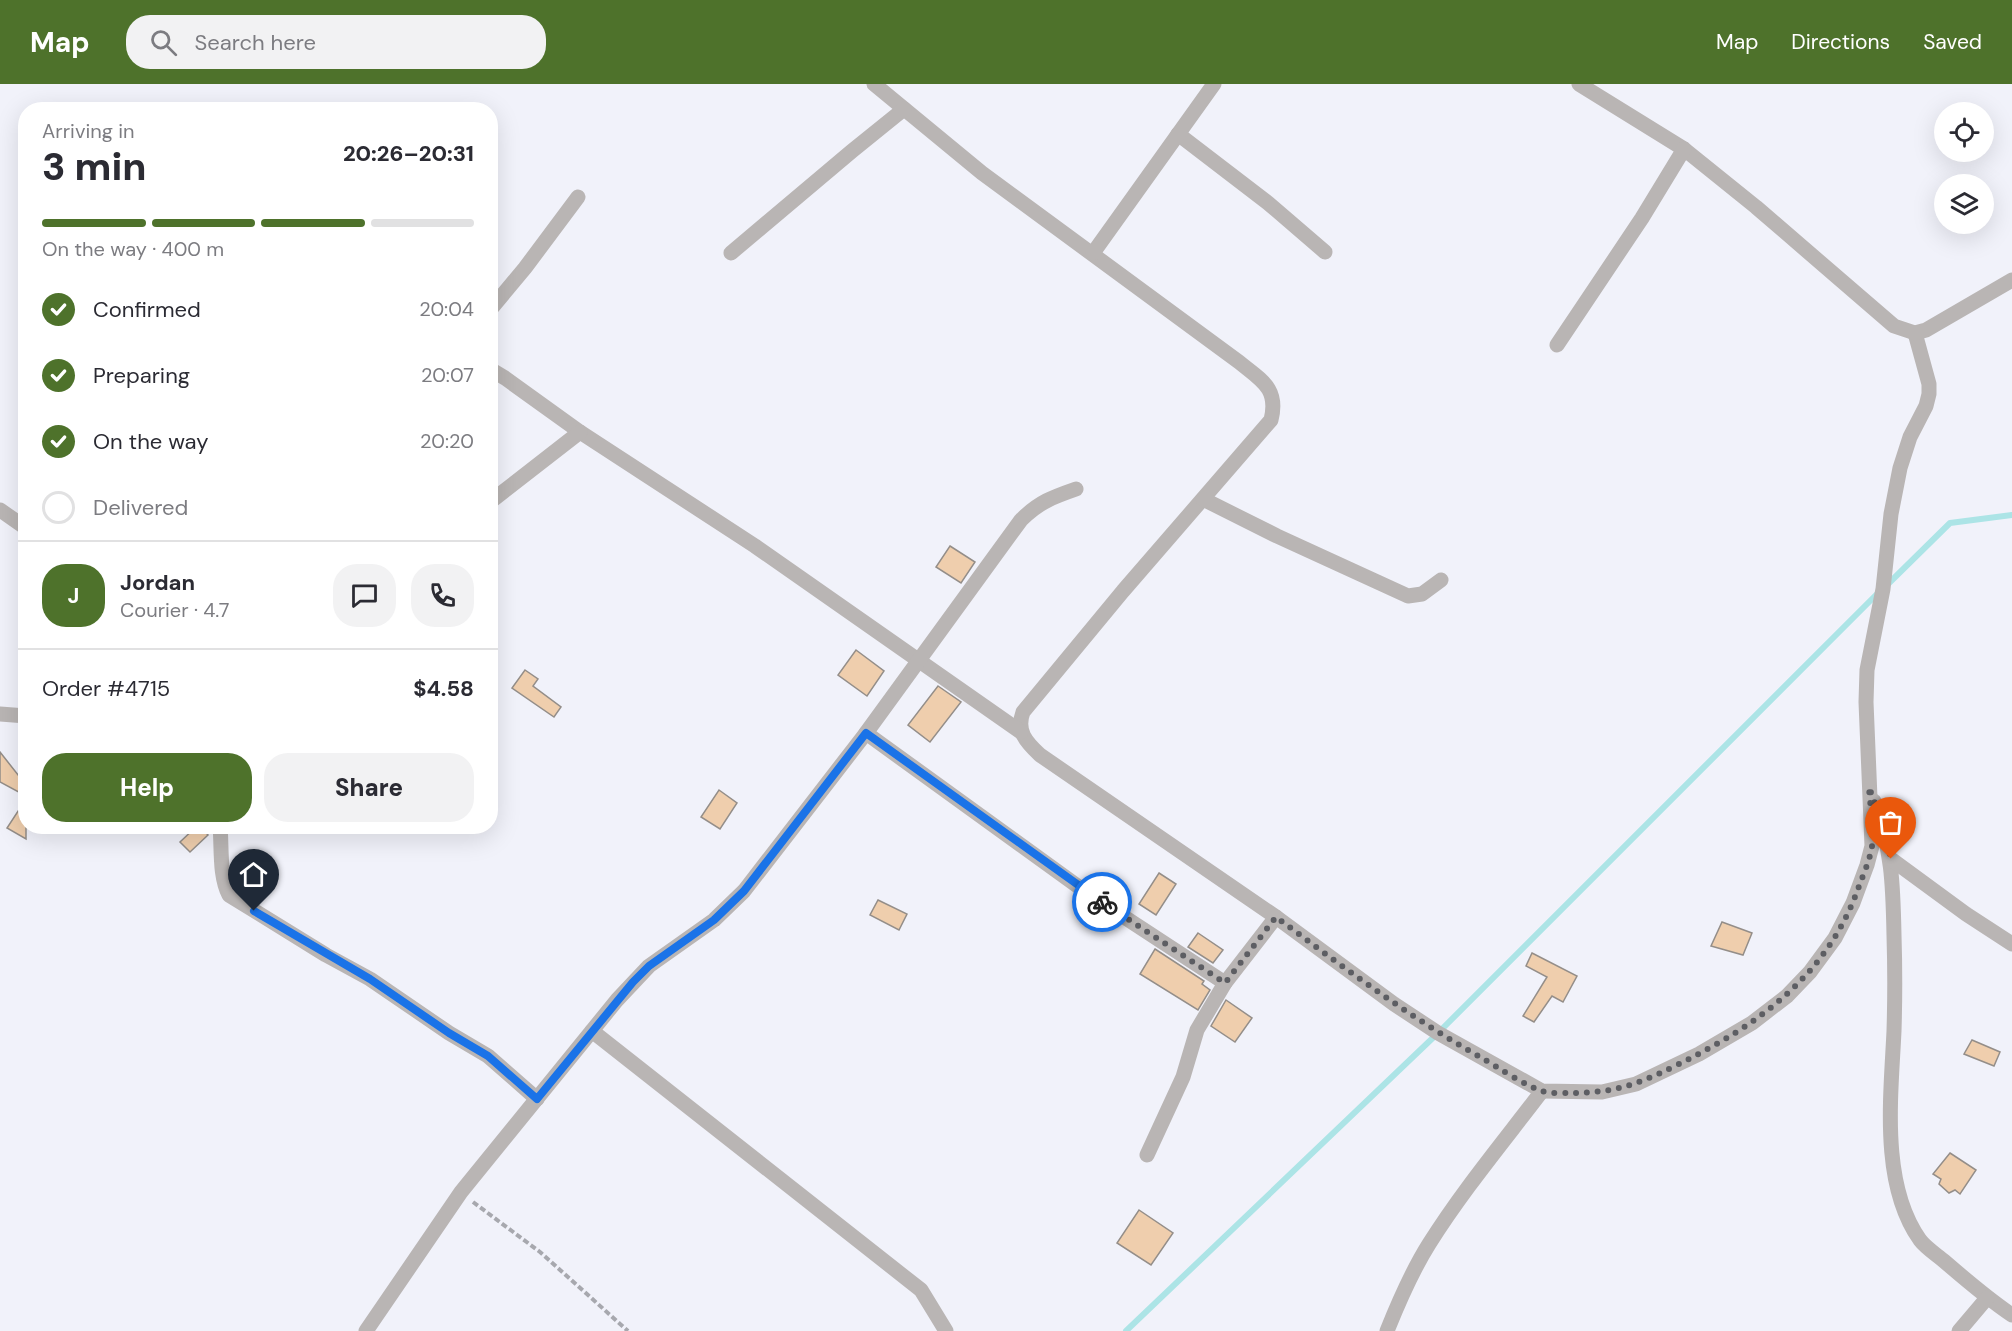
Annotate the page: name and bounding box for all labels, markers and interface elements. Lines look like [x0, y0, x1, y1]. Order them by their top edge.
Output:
search box [126, 15, 546, 69]
text: Map [30, 24, 90, 61]
icon: search [147, 26, 180, 59]
text: Search here [195, 28, 316, 57]
text: Map [1716, 28, 1758, 56]
text: Directions [1791, 28, 1890, 56]
text: Saved [1923, 28, 1982, 56]
map controls [1934, 102, 1994, 234]
button: locate [1934, 102, 1994, 162]
text: Arriving in [42, 118, 134, 144]
text: 20:26–20:31 [343, 139, 474, 168]
text: 3 min [42, 141, 147, 192]
button: layers [1934, 174, 1994, 234]
text: On the way · 400 m [42, 236, 224, 262]
icon: check [42, 293, 75, 326]
text: Confirmed [93, 295, 201, 324]
text: 20:04 [419, 296, 474, 322]
icon: check [42, 359, 75, 392]
text: Preparing [93, 361, 190, 390]
text: 20:07 [421, 362, 474, 388]
icon: check [42, 425, 75, 458]
text: On the way [93, 427, 208, 456]
text: 20:20 [420, 428, 474, 454]
text: Delivered [93, 493, 188, 522]
button: chat [333, 564, 396, 627]
button: phone [411, 564, 474, 627]
text: Jordan [120, 568, 195, 597]
text: J [68, 581, 79, 610]
text: Courier · 4.7 [120, 597, 229, 623]
text: Order #4715 [42, 674, 170, 703]
text: $4.58 [413, 674, 474, 703]
button: Help [42, 753, 252, 822]
button: Share [264, 753, 474, 822]
pin [1865, 797, 1916, 859]
icon: bag [1874, 806, 1907, 839]
pin [228, 849, 279, 911]
icon: home [237, 858, 270, 891]
courier [1072, 872, 1132, 932]
icon: bike [1086, 886, 1119, 919]

